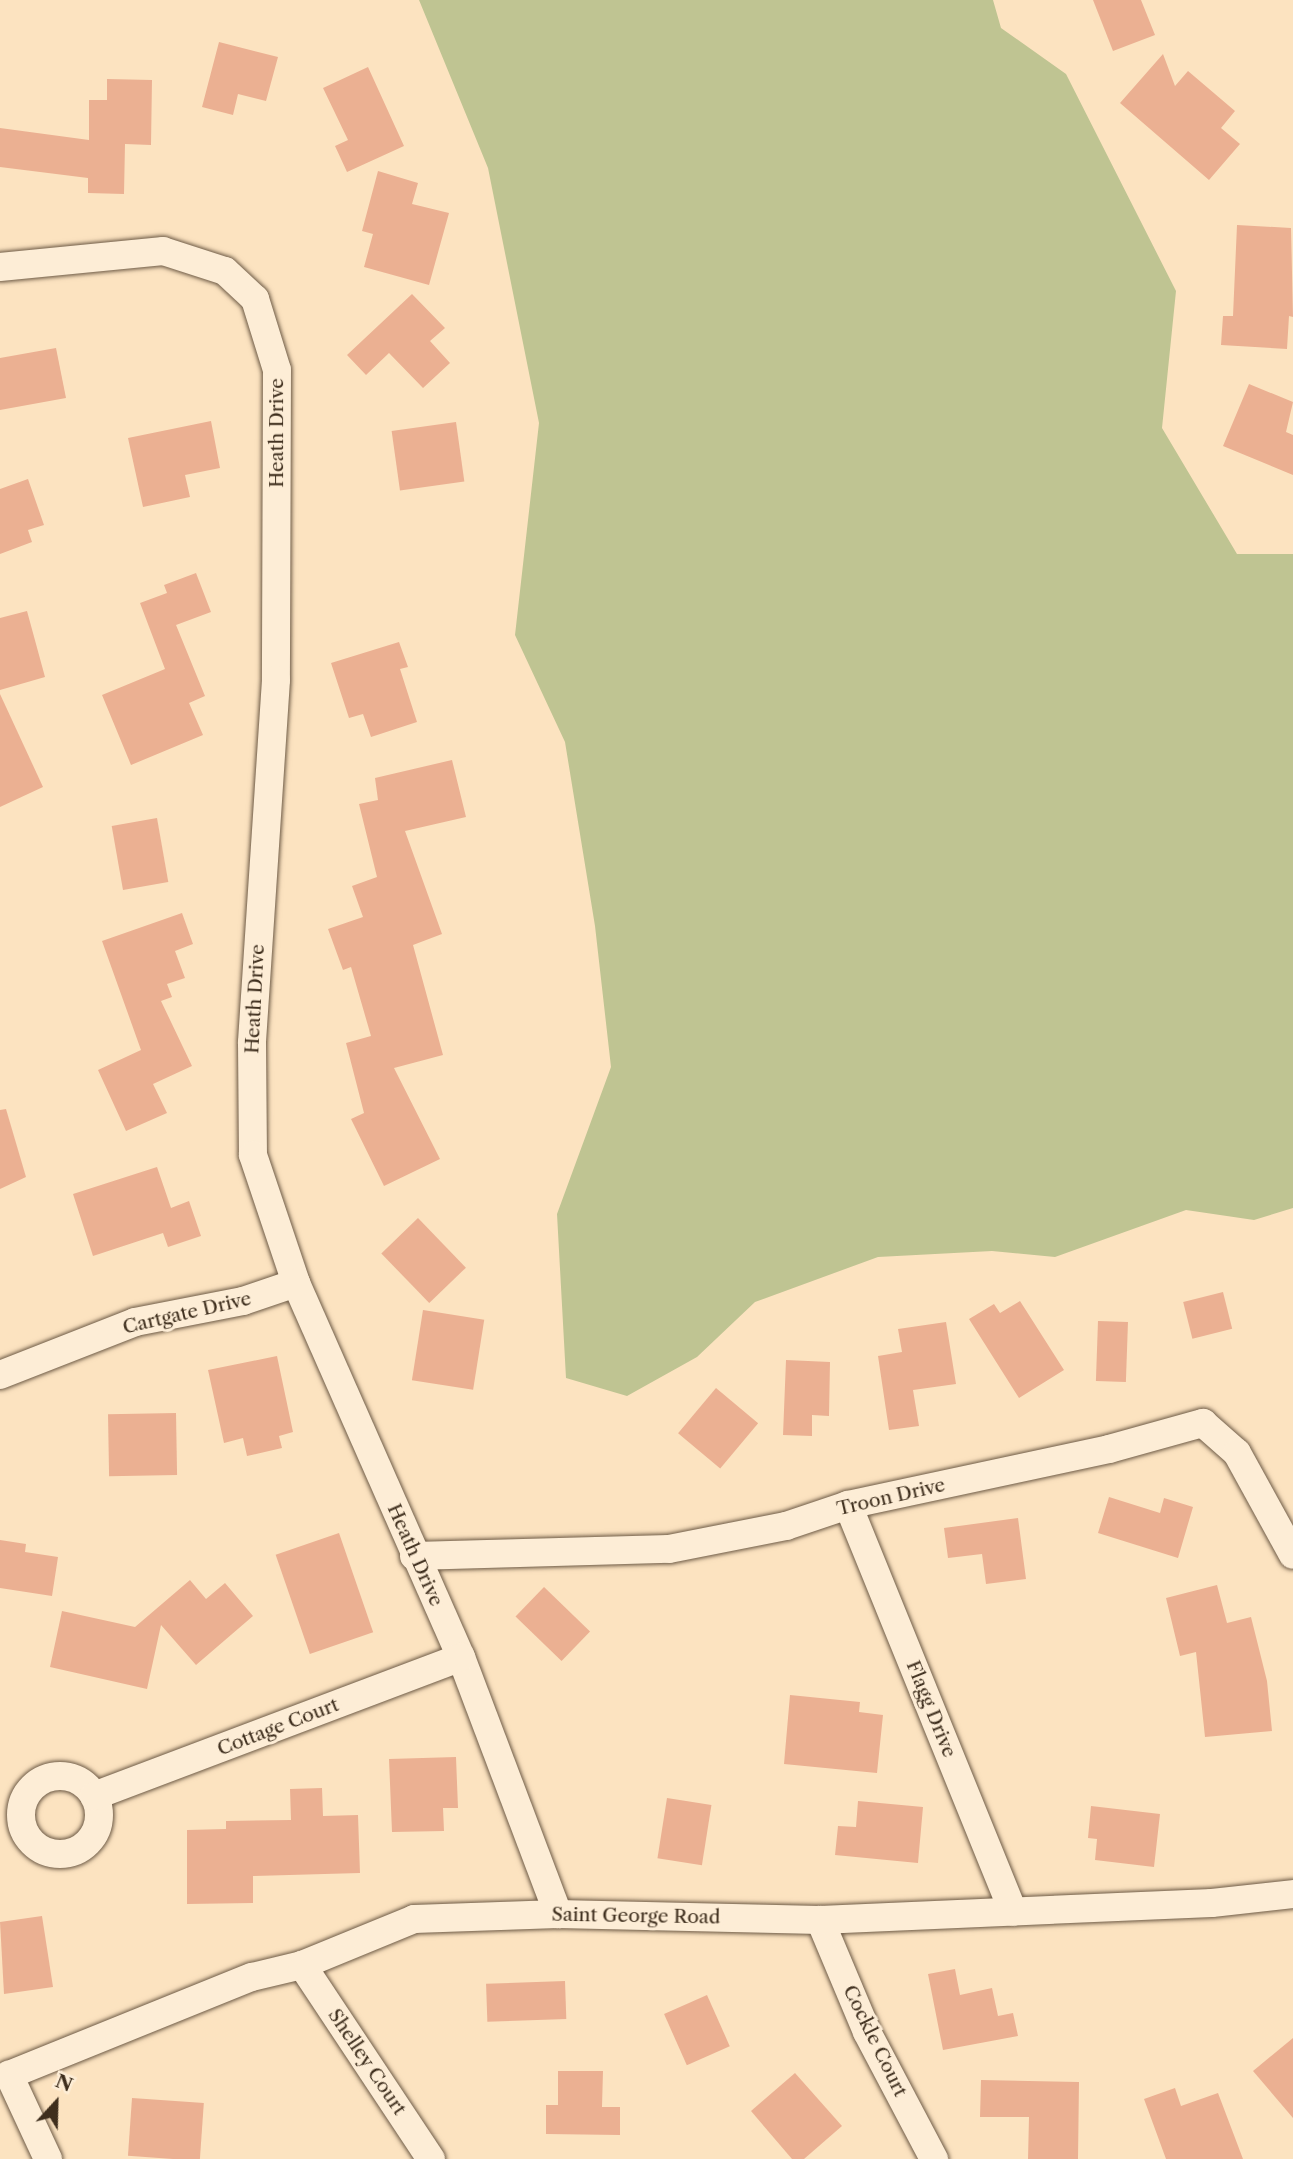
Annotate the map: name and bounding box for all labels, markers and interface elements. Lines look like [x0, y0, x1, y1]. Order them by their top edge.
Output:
street label: Heath Drive [266, 378, 288, 488]
street label: Heath Drive [241, 944, 269, 1054]
street label: Cartgate Drive [121, 1287, 253, 1339]
street label: Troon Drive [835, 1473, 947, 1521]
street label: Heath Drive [382, 1500, 448, 1610]
street label: Flagg Drive [901, 1657, 961, 1761]
street label: Cottage Court [214, 1693, 342, 1761]
street label: Saint George Road [551, 1903, 721, 1929]
street label: Cockle Court [838, 1981, 912, 2101]
street label: Shelley Court [323, 2004, 411, 2120]
north arrow [21, 2068, 91, 2138]
text: N [52, 2069, 76, 2097]

